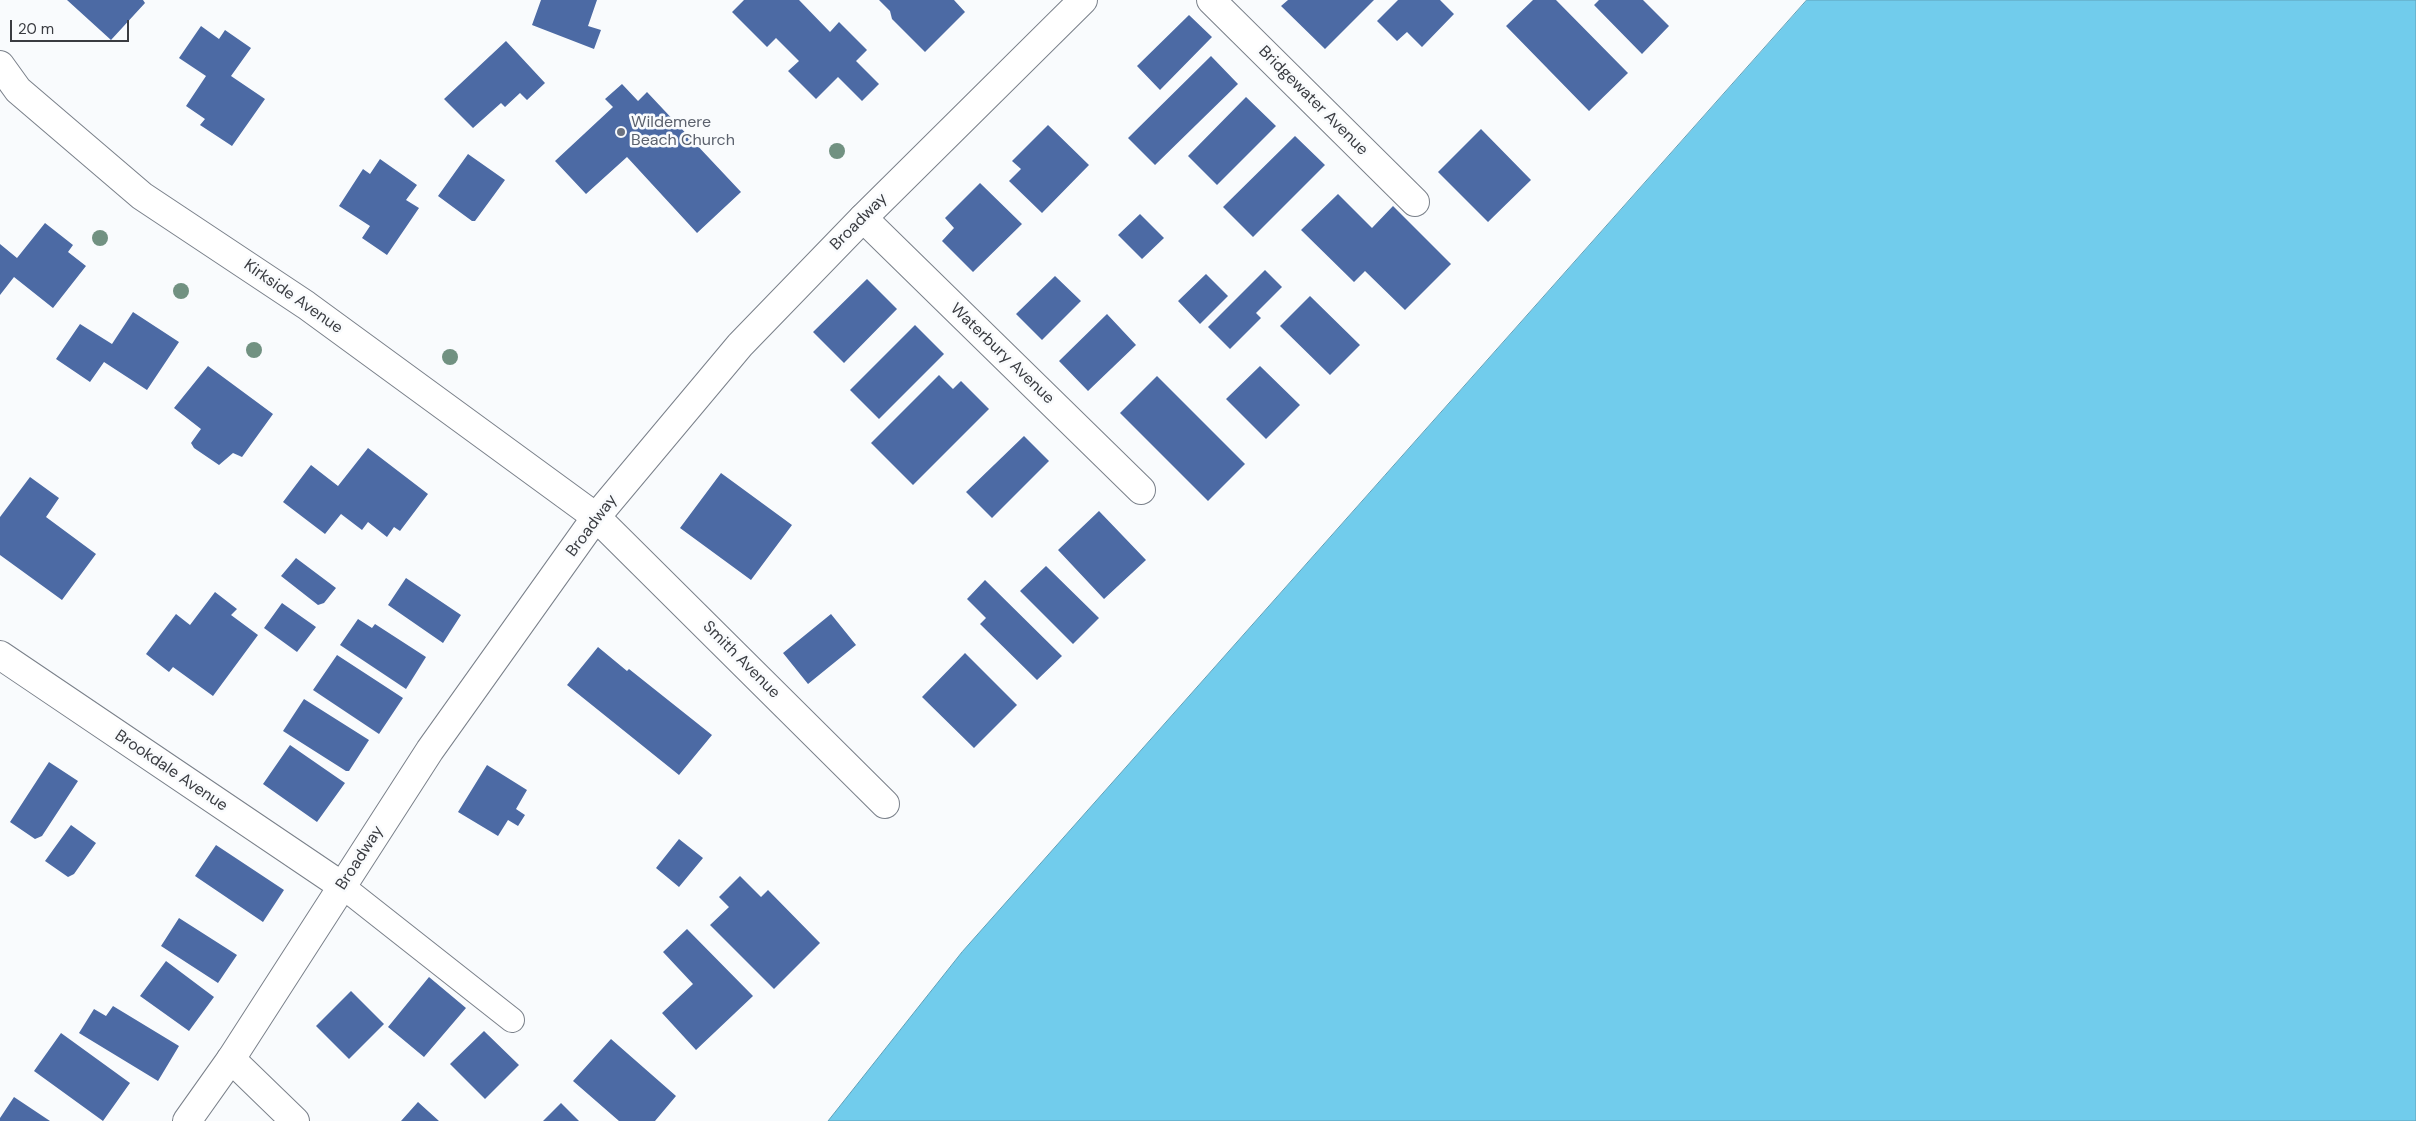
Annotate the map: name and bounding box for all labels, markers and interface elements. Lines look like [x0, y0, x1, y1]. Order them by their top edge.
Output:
scale bar [12, 10, 131, 42]
text: 20 m [18, 19, 54, 39]
street label: Bridgewater Avenue [1254, 42, 1372, 160]
place label: Wildemere Beach Church [631, 113, 735, 151]
marker: Wildemere Beach Church [615, 126, 627, 138]
street label: Broadway [826, 189, 892, 255]
street label: Kirkside Avenue [240, 256, 346, 338]
street label: Waterbury Avenue [946, 300, 1058, 408]
street label: Broadway [562, 491, 622, 561]
street label: Smith Avenue [698, 617, 784, 703]
street label: Brookdale Avenue [111, 726, 231, 816]
street label: Broadway [332, 822, 388, 894]

